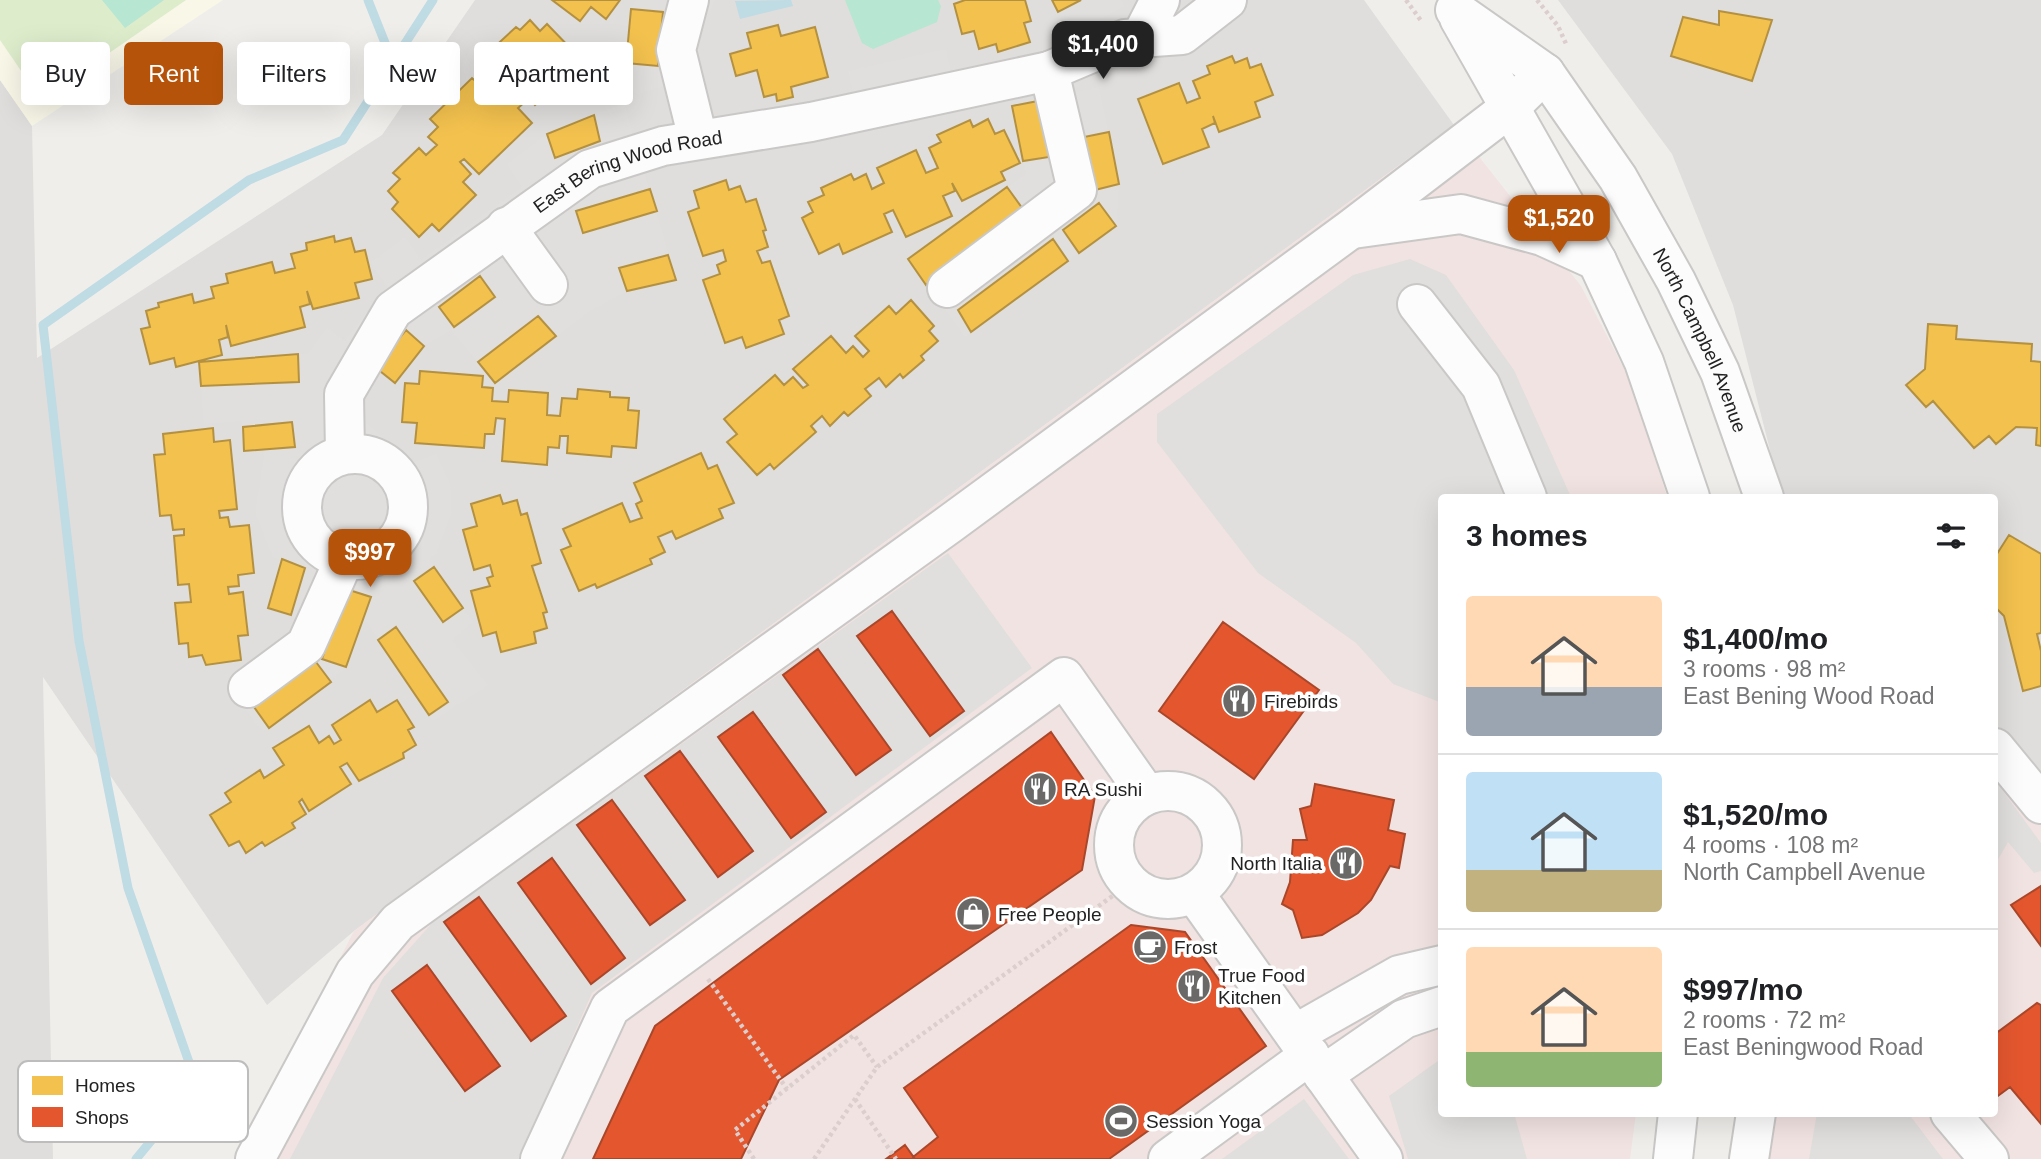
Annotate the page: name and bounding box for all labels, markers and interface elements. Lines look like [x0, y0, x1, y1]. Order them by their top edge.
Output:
pin: $1,400 [1046, 22, 1160, 81]
text: $1,400 [1068, 31, 1138, 57]
chip: Buy [21, 42, 110, 105]
chip: Rent [124, 42, 223, 105]
chip: Filters [237, 42, 350, 105]
chip: New [364, 42, 460, 105]
chip: Apartment [474, 42, 633, 105]
street label: East Bering Wood Road [529, 127, 724, 217]
pin: $1,520 [1502, 196, 1616, 255]
text: $1,520 [1524, 205, 1594, 231]
street label: North Campbell Avenue [1649, 245, 1750, 435]
icon: filters [1932, 517, 1970, 555]
text: 3 homes [1466, 519, 1588, 552]
pin: $997 [329, 530, 411, 589]
text: $997 [344, 539, 396, 565]
text: $1,400/mo [1683, 622, 1828, 655]
icon: home [1522, 624, 1606, 708]
text: 3 rooms · 98 m² [1683, 656, 1845, 682]
restaurant icon: Firebirds [1220, 682, 1258, 720]
text: East Bening Wood Road [1683, 683, 1934, 709]
place label: Firebirds [1264, 691, 1338, 712]
restaurant icon: RA Sushi [1021, 770, 1059, 808]
place label: RA Sushi [1064, 779, 1142, 800]
text: $1,520/mo [1683, 798, 1828, 831]
icon: home [1522, 800, 1606, 884]
text: 4 rooms · 108 m² [1683, 832, 1858, 858]
restaurant icon: North Italia [1327, 844, 1365, 882]
place label: North Italia [1230, 853, 1322, 874]
text: North Campbell Avenue [1683, 859, 1926, 885]
shop icon: Free People [954, 895, 992, 933]
place label: Free People [998, 904, 1102, 925]
cafe icon: Frost [1131, 928, 1169, 966]
place label: Frost [1174, 937, 1218, 958]
place label: True Food Kitchen [1218, 965, 1305, 1008]
restaurant icon: True Food Kitchen [1175, 967, 1213, 1005]
text: $997/mo [1683, 973, 1803, 1006]
icon: home [1522, 975, 1606, 1059]
text: 2 rooms · 72 m² [1683, 1007, 1845, 1033]
text: East Beningwood Road [1683, 1034, 1923, 1060]
legend [18, 1061, 248, 1142]
text: Homes [75, 1075, 135, 1096]
sports icon: Session Yoga [1102, 1102, 1140, 1140]
text: Shops [75, 1107, 129, 1128]
place label: Session Yoga [1146, 1111, 1262, 1132]

